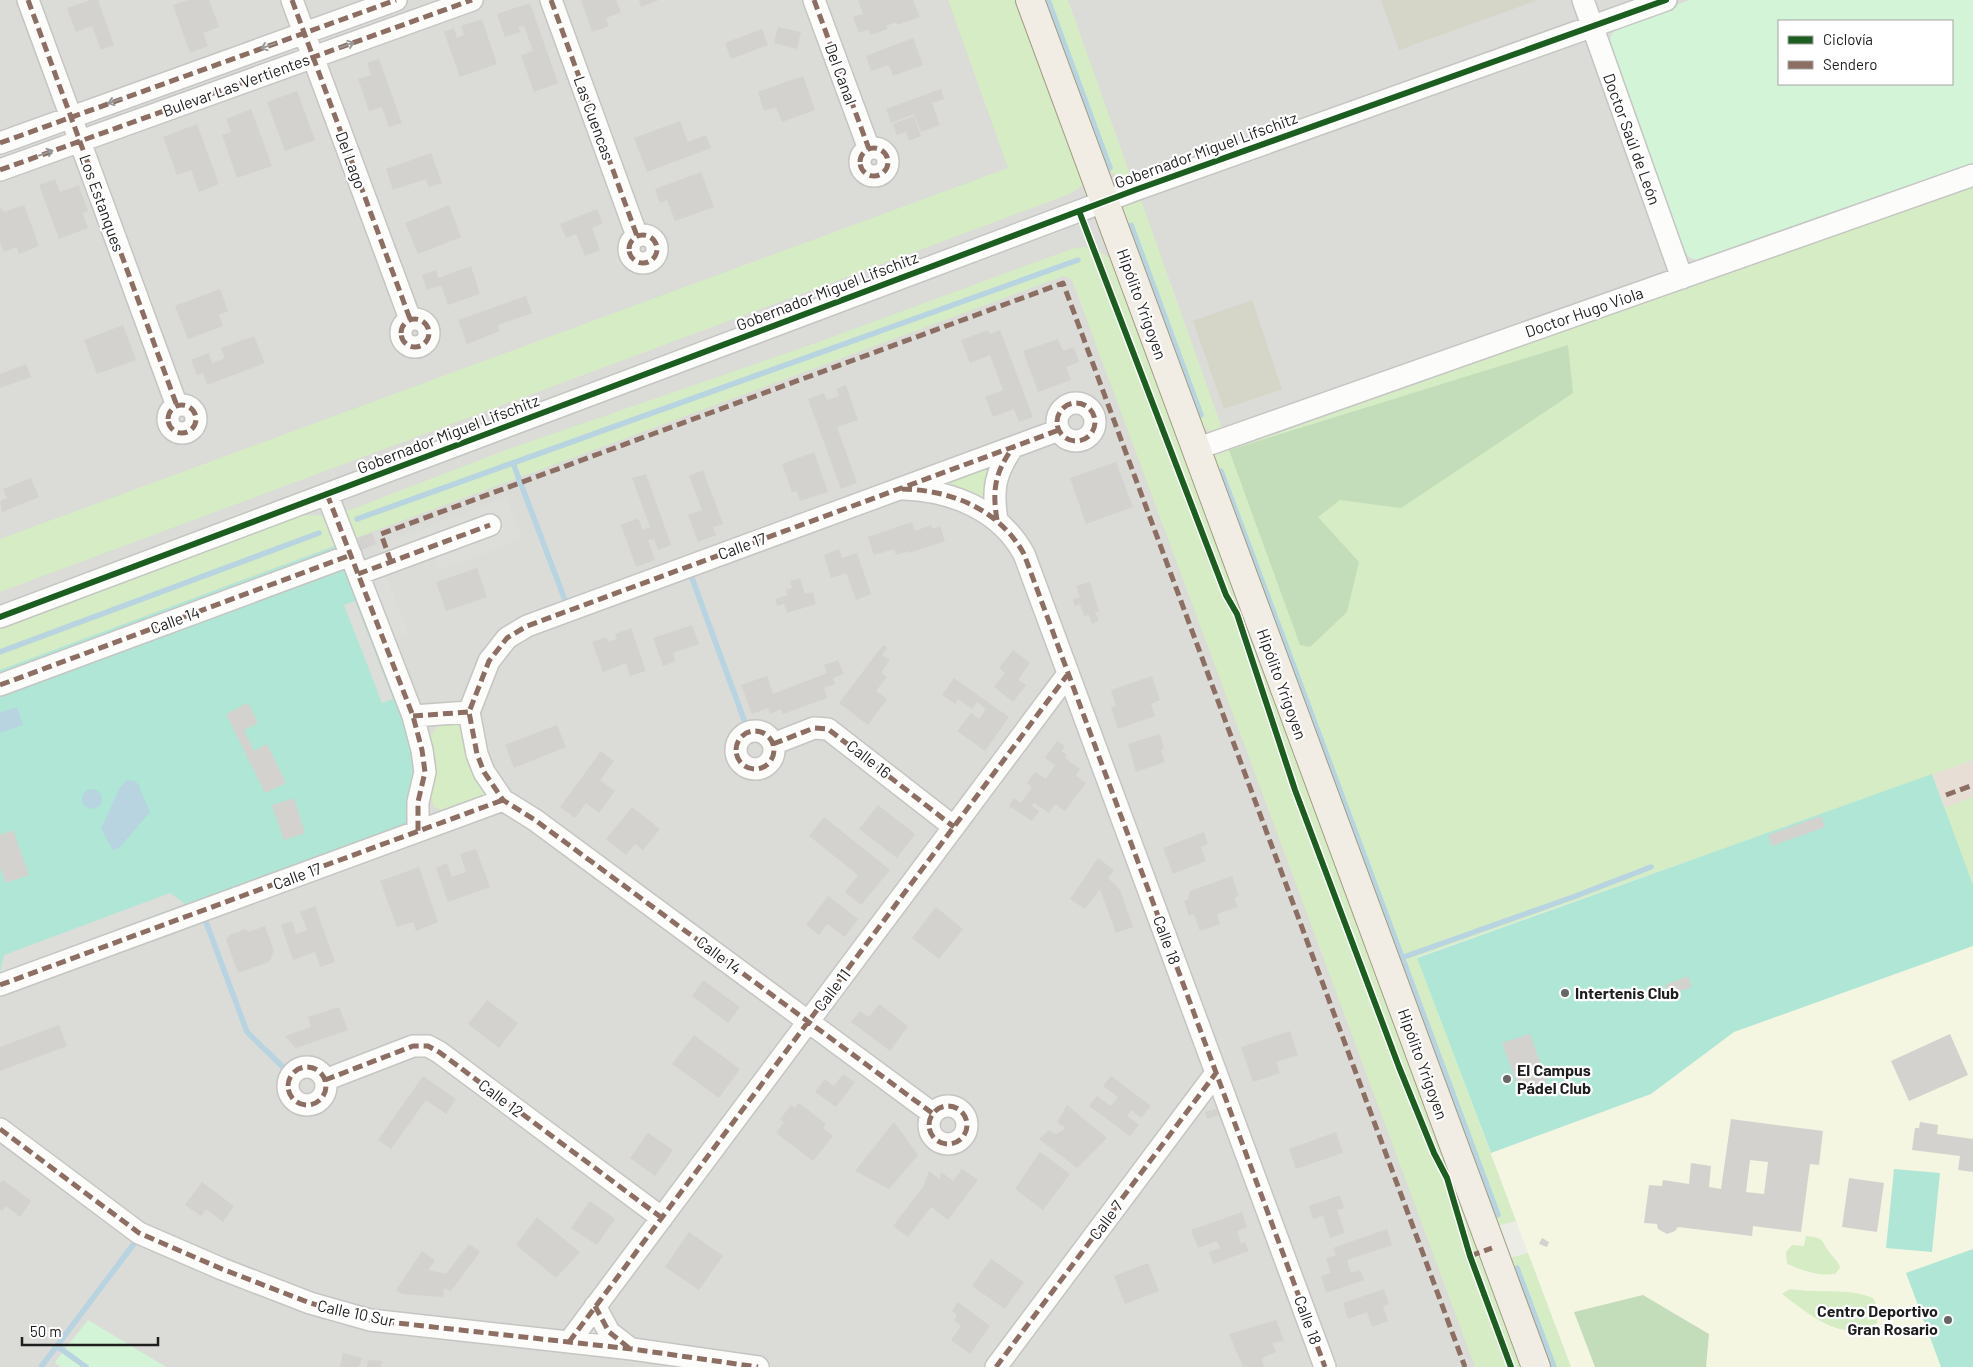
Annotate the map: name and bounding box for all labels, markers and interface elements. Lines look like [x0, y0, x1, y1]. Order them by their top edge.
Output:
legend [1778, 20, 1953, 85]
text: Ciclovía [1823, 30, 1873, 48]
one-way arrow [339, 40, 354, 49]
street label: Del Canal [822, 41, 861, 107]
one-way arrow [261, 42, 276, 51]
street label: Bulevar Las Vertientes [160, 49, 312, 120]
text: Sendero [1823, 55, 1877, 73]
street label: Doctor Saúl de León [1600, 70, 1665, 207]
street label: Las Cuencas [571, 73, 618, 162]
one-way arrow [108, 97, 123, 106]
street label: Gobernador Miguel Lifschitz [1112, 108, 1300, 191]
street label: Del Lago [332, 128, 371, 191]
one-way arrow [38, 148, 53, 157]
street label: Los Estanques [76, 152, 129, 254]
street label: Hipólito Yrigoyen [1114, 246, 1171, 362]
street label: Gobernador Miguel Lifschitz [733, 247, 920, 334]
street label: Doctor Hugo Viola [1522, 282, 1645, 341]
street label: Gobernador Miguel Lifschitz [354, 390, 541, 477]
street label: Calle 17 [715, 528, 769, 563]
street label: Calle 14 [147, 602, 202, 637]
street label: Hipólito Yrigoyen [1254, 626, 1311, 742]
street label: Calle 16 [843, 736, 895, 782]
street label: Calle 17 [270, 858, 324, 893]
street label: Calle 18 [1150, 913, 1185, 967]
street label: Calle 14 [693, 932, 745, 978]
street label: Calle 11 [810, 965, 854, 1015]
place label: Intertenis Club [1575, 983, 1679, 1002]
marker: Intertenis Club [1559, 987, 1571, 999]
street label: Hipólito Yrigoyen [1395, 1006, 1452, 1122]
place label: El Campus Pádel Club [1517, 1060, 1591, 1097]
marker: El Campus Pádel Club [1501, 1073, 1513, 1085]
street label: Calle 12 [475, 1075, 527, 1121]
street label: Calle 7 [1085, 1196, 1127, 1243]
street label: Calle 18 [1291, 1293, 1326, 1347]
street label: Calle 10 Sur [316, 1295, 397, 1330]
place label: Centro Deportivo Gran Rosario [1817, 1301, 1938, 1338]
scale bar [22, 1314, 159, 1346]
marker: Centro Deportivo Gran Rosario [1942, 1314, 1954, 1326]
text: 50 m [30, 1322, 62, 1340]

